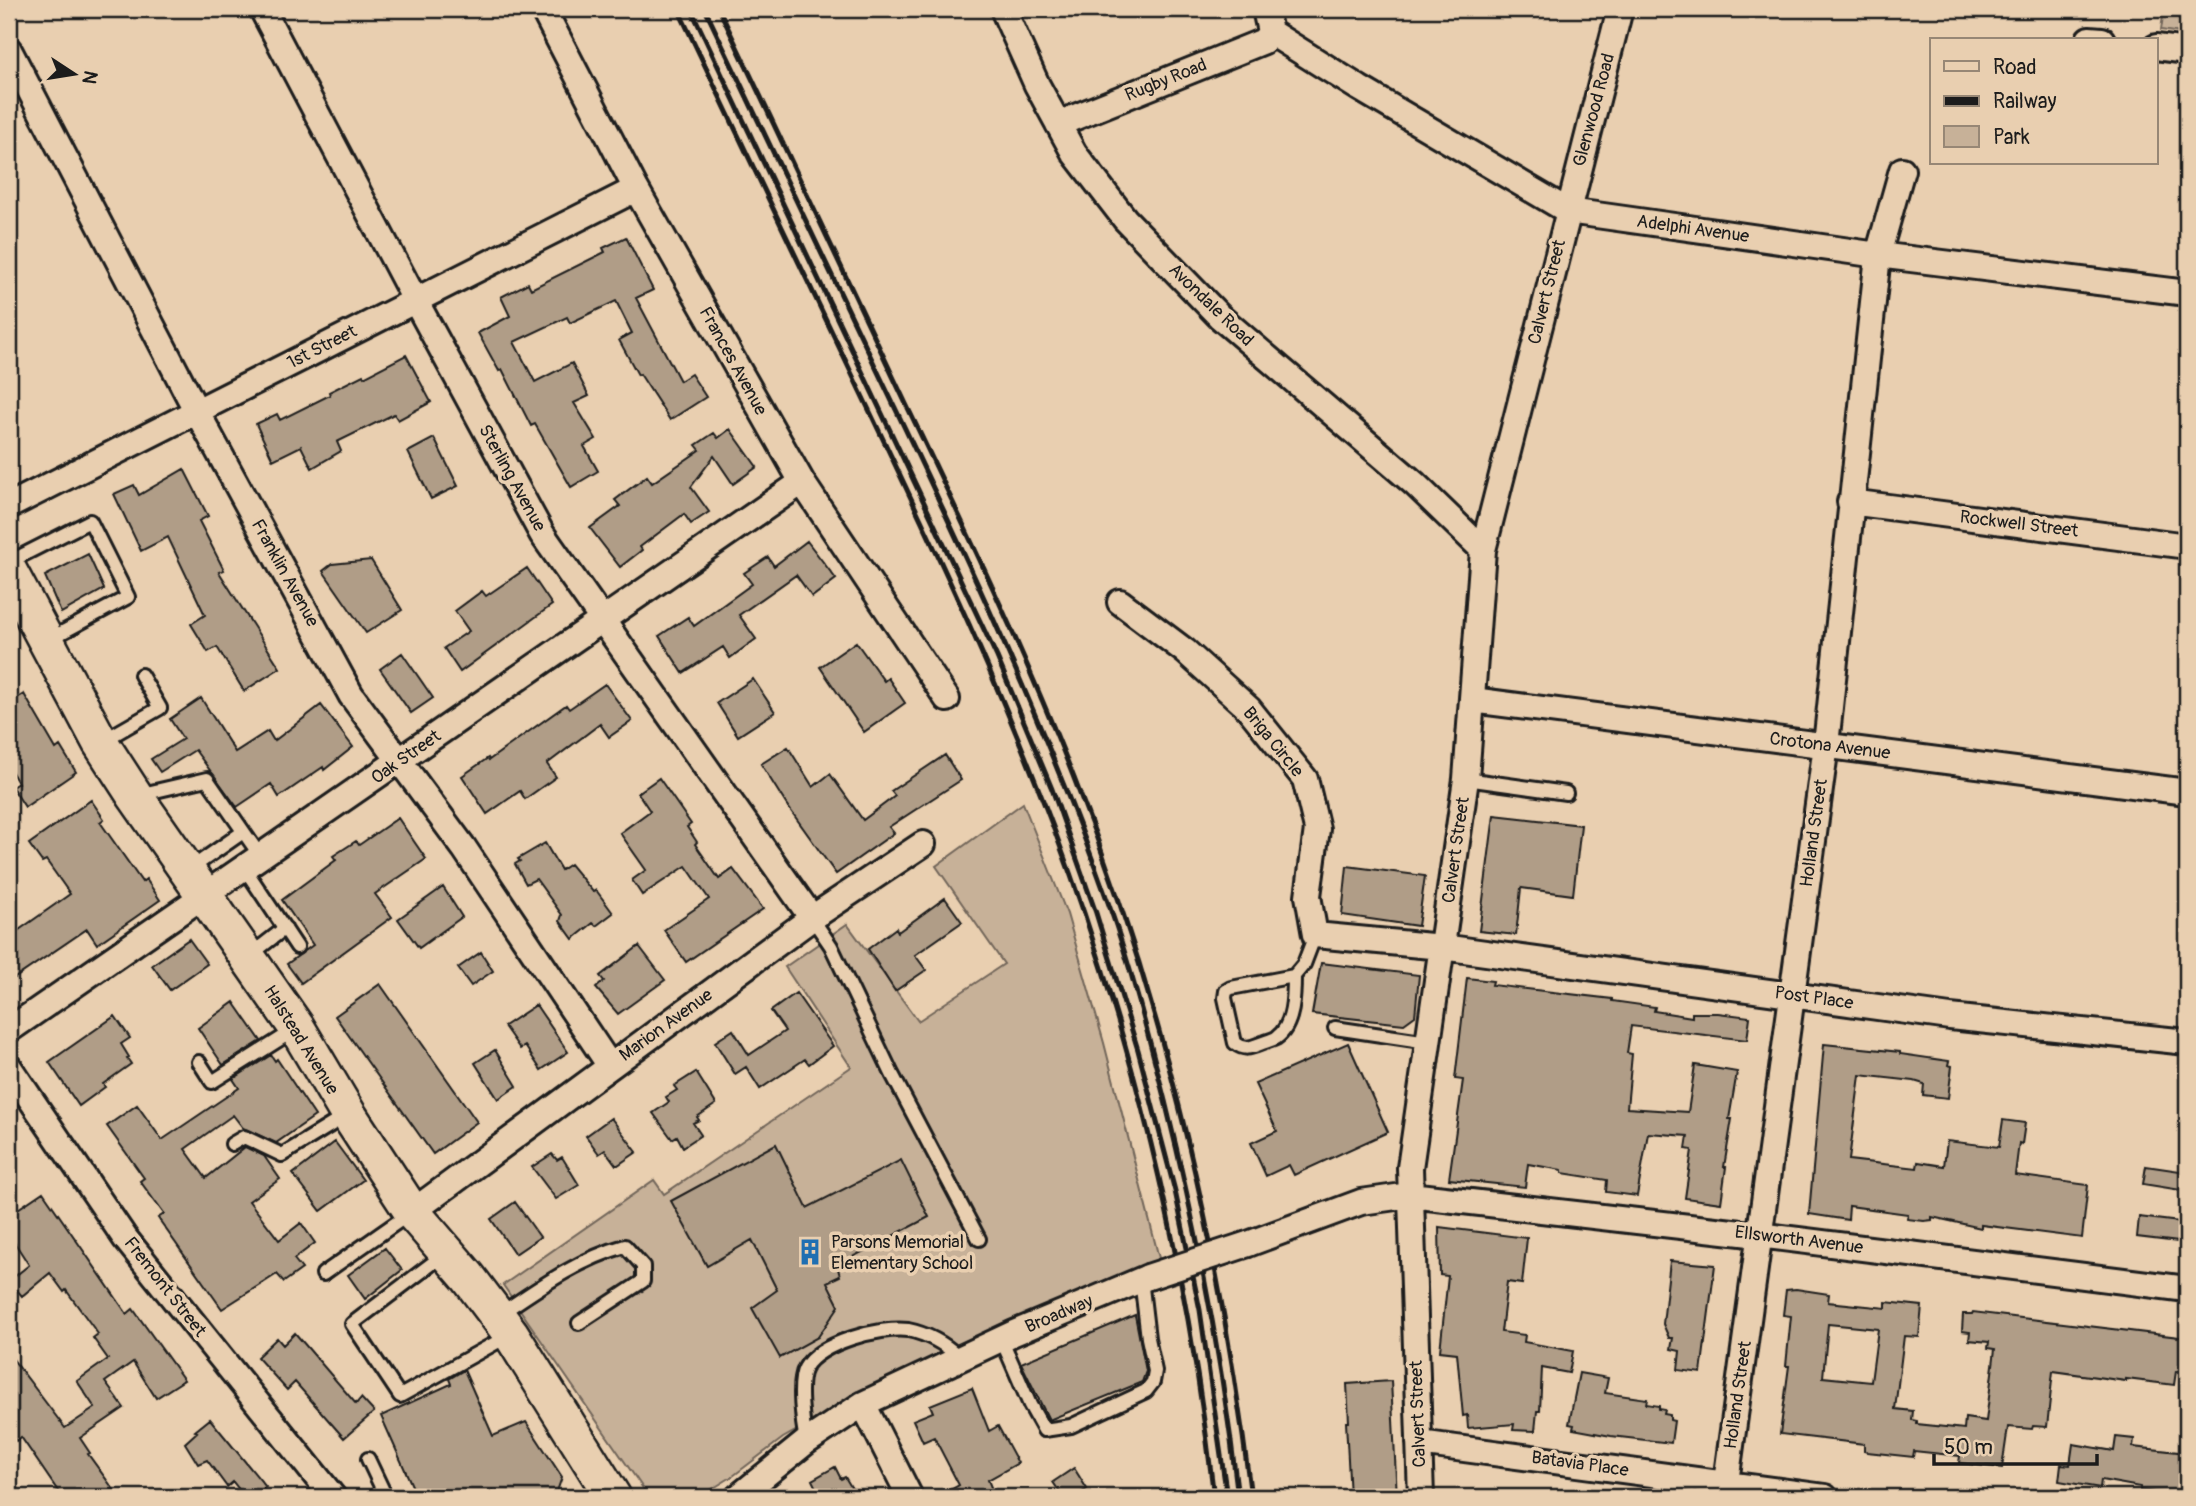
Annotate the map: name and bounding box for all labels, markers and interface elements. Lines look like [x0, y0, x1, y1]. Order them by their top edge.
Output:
north arrow [38, 38, 108, 108]
legend [1930, 38, 2158, 164]
street label: Glenwood Road [1568, 51, 1620, 169]
street label: Rugby Road [1122, 53, 1210, 107]
text: Road [1993, 54, 2037, 81]
text: N [77, 69, 103, 86]
text: Railway [1993, 88, 2057, 115]
text: Park [1993, 124, 2030, 151]
street label: Adelphi Avenue [1635, 210, 1751, 248]
street label: Calvert Street [1523, 237, 1571, 347]
street label: Avondale Road [1163, 259, 1259, 351]
street label: Frances Avenue [694, 303, 772, 419]
street label: 1st Street [283, 319, 361, 374]
street label: Sterling Avenue [473, 420, 551, 536]
street label: Rockwell Street [1959, 505, 2080, 543]
street label: Franklin Avenue [246, 515, 324, 631]
street label: Briga Circle [1238, 702, 1309, 782]
street label: Oak Street [367, 724, 446, 789]
street label: Crotona Avenue [1768, 727, 1892, 765]
street label: Holland Street [1795, 777, 1833, 889]
street label: Calvert Street [1437, 795, 1475, 905]
street label: Halstead Avenue [258, 981, 344, 1099]
street label: Post Place [1773, 981, 1855, 1015]
street label: Marion Avenue [615, 983, 717, 1067]
street label: Ellsworth Avenue [1734, 1221, 1865, 1259]
place label: Parsons Memorial Elementary School [831, 1231, 973, 1275]
street label: Fremont Street [119, 1232, 212, 1342]
building icon: Parsons Memorial Elementary School [795, 1237, 825, 1267]
street label: Broadway [1022, 1289, 1097, 1339]
street label: Holland Street [1719, 1339, 1757, 1451]
street label: Calvert Street [1405, 1359, 1431, 1468]
scale bar [1934, 1422, 2096, 1466]
text: 50 m [1944, 1434, 1993, 1461]
street label: Batavia Place [1530, 1446, 1630, 1482]

